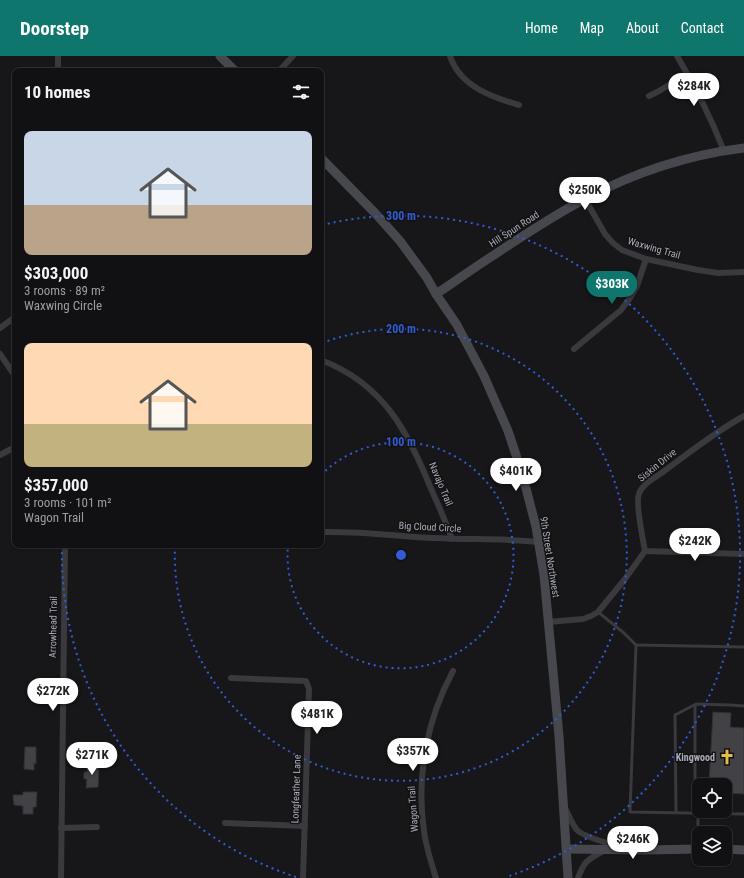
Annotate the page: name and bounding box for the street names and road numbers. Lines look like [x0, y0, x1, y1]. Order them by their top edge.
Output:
street label: Hill Spun Road [487, 209, 541, 249]
street label: Waxwing Trail [626, 235, 682, 261]
street label: Siskin Drive [636, 446, 679, 484]
street label: Navajo Trail [427, 461, 455, 507]
street label: 9th Street Northwest [538, 516, 562, 598]
street label: Big Cloud Circle [398, 520, 462, 534]
street label: Arrowhead Trail [47, 596, 59, 658]
street label: Longfeather Lane [289, 754, 303, 824]
street label: Wagon Trail [406, 786, 420, 832]

